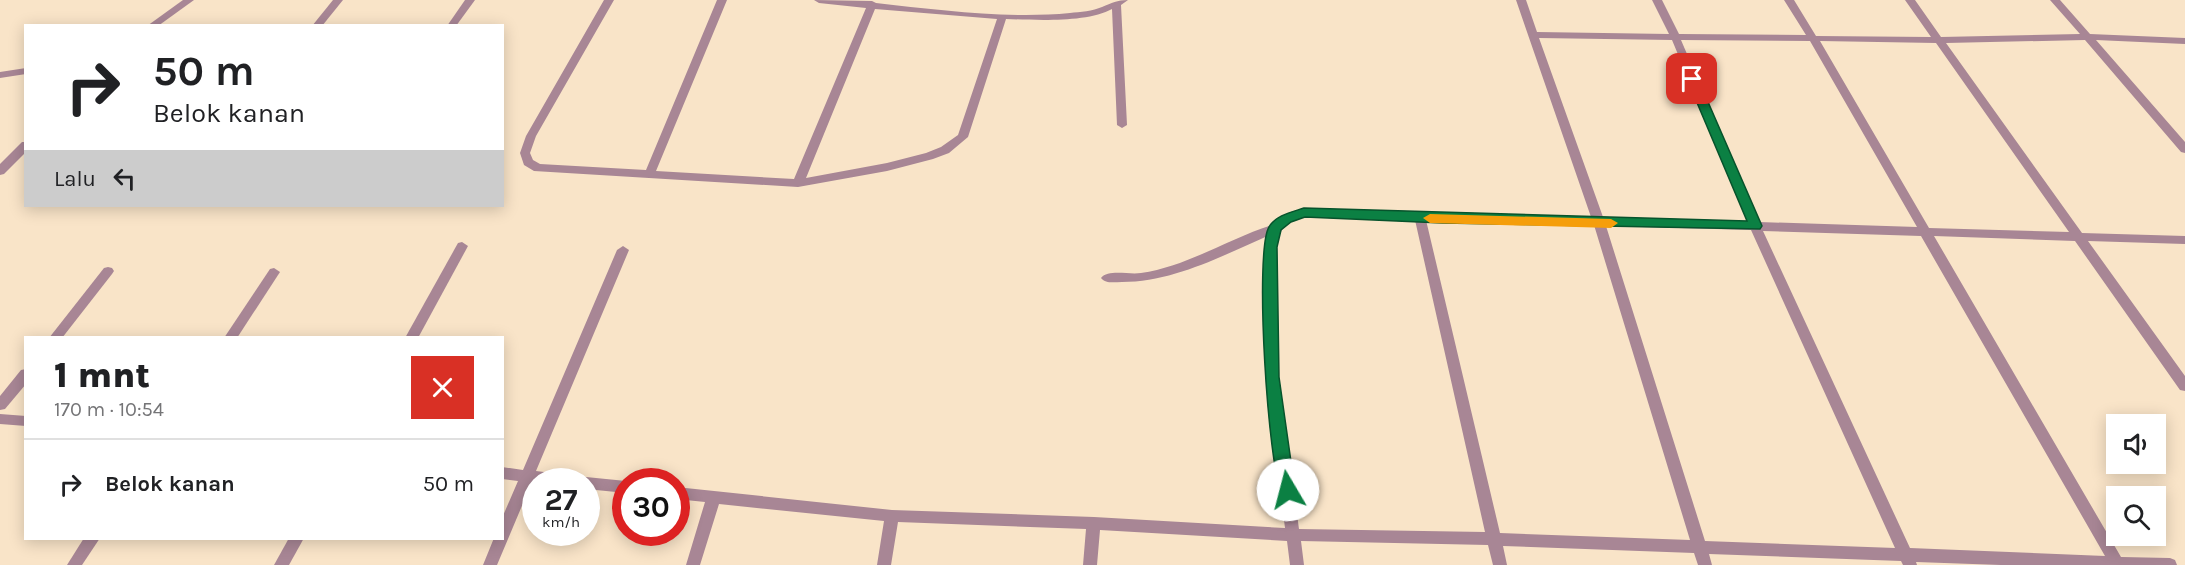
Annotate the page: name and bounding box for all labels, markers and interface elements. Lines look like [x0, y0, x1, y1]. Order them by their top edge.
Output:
text: 50 m [153, 46, 255, 96]
icon: right [54, 48, 132, 126]
pin [1666, 53, 1717, 104]
icon: arrive [1675, 62, 1708, 95]
text: Belok kanan [153, 97, 305, 129]
icon: left [108, 162, 141, 195]
text: Lalu [54, 166, 96, 192]
text: 1 mnt [54, 354, 150, 396]
button: close [411, 356, 474, 419]
text: 170 m · 10:54 [54, 398, 164, 421]
map controls [2106, 414, 2166, 546]
button: sound [2106, 414, 2166, 474]
position arrow [1256, 458, 1320, 522]
icon: right [54, 468, 87, 501]
speed limit sign: 30 [612, 468, 690, 546]
text: Belok kanan [105, 471, 235, 497]
text: 50 m [423, 471, 474, 497]
text: 27 [544, 482, 578, 518]
button: search [2106, 486, 2166, 546]
text: km/h [542, 513, 580, 531]

